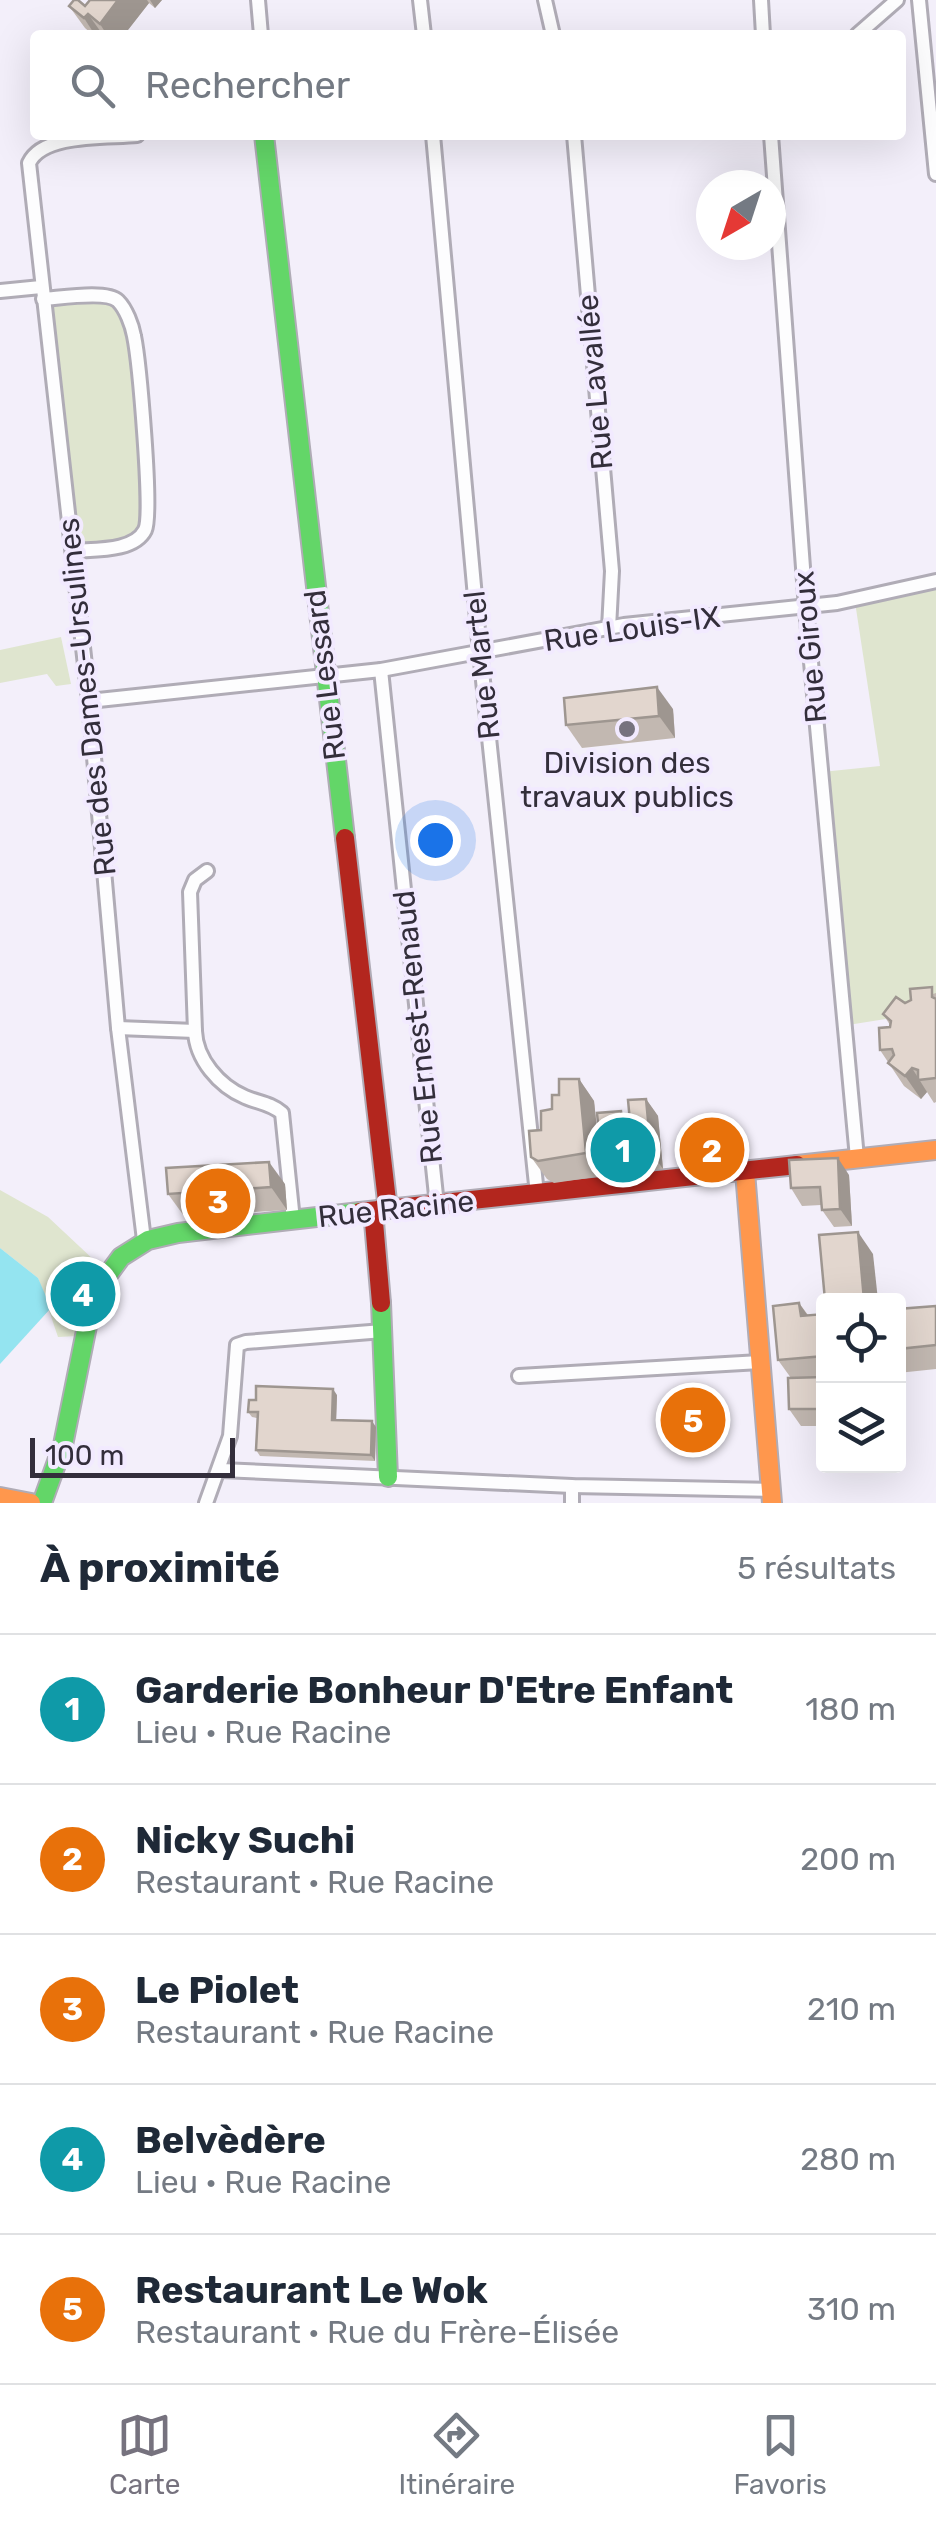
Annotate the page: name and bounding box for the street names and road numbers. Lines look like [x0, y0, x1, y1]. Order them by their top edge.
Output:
street label: Rue Lavallée [569, 293, 621, 471]
street label: Rue des Dames-Ursulines [50, 516, 124, 878]
street label: Rue Giroux [785, 570, 835, 724]
street label: Rue Lessard [297, 588, 353, 762]
street label: Rue Martel [456, 589, 508, 741]
street label: Rue Louis-IX [542, 599, 722, 659]
street label: Rue Ernest-Renaud [386, 889, 450, 1165]
street label: Rue Racine [316, 1183, 476, 1235]

